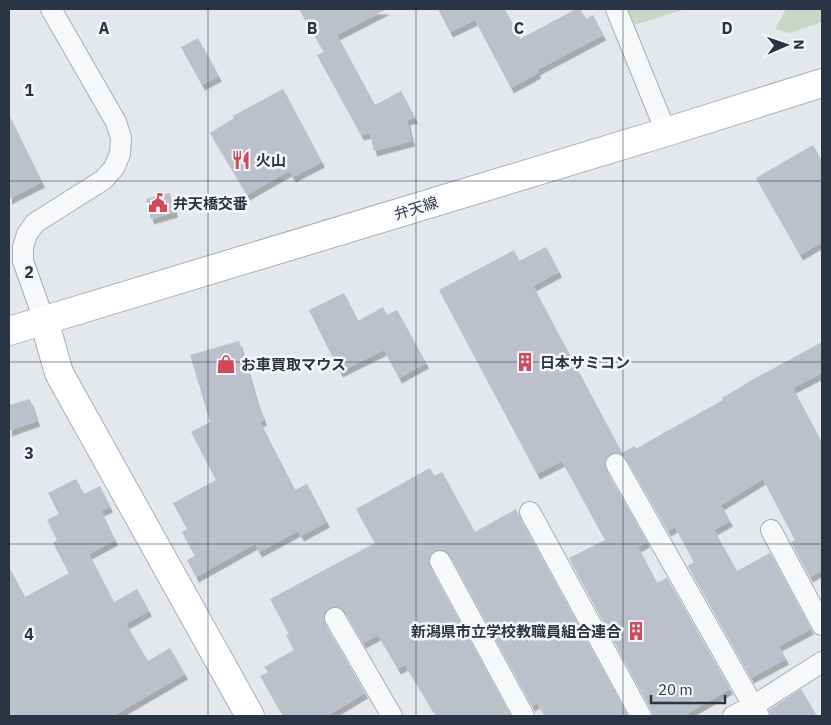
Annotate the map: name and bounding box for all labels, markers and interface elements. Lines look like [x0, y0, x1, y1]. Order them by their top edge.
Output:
text: A [99, 18, 110, 38]
text: B [307, 18, 318, 38]
text: C [514, 18, 524, 38]
text: D [721, 18, 733, 38]
north arrow [761, 20, 811, 70]
text: N [790, 39, 808, 50]
text: 1 [24, 80, 34, 100]
restaurant icon: 火山 [230, 149, 252, 171]
place label: 火山 [256, 151, 286, 170]
public building icon: 弁天橋交番 [147, 192, 169, 214]
street label: 弁天線 [392, 192, 440, 224]
place label: 弁天橋交番 [173, 194, 248, 213]
text: 2 [24, 262, 34, 282]
building icon: 日本サミコン [514, 351, 536, 373]
shop icon: お車買取マウス [215, 353, 237, 375]
place label: 日本サミコン [540, 353, 630, 372]
place label: お車買取マウス [241, 355, 346, 374]
text: 3 [24, 443, 34, 463]
building icon: 新潟県市立学校教職員組合連合 [625, 620, 647, 642]
place label: 新潟県市立学校教職員組合連合 [411, 622, 622, 641]
text: 4 [24, 624, 34, 644]
scale bar [651, 672, 725, 704]
text: 20 m [658, 680, 693, 699]

